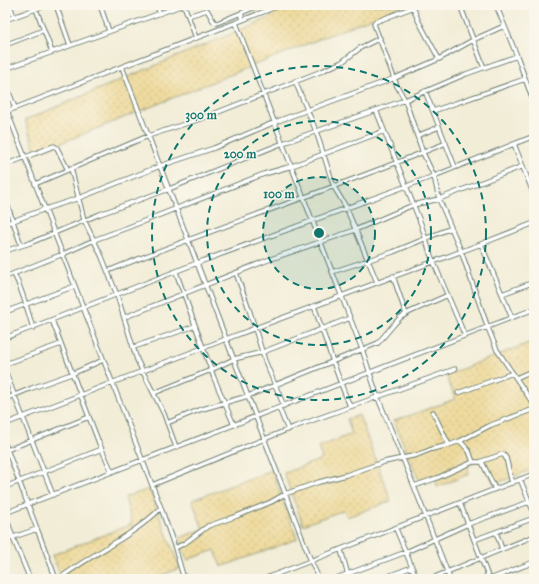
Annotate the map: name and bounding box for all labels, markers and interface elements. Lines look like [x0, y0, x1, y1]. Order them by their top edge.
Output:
text: 300 m [185, 108, 218, 123]
text: 200 m [224, 147, 257, 161]
text: 100 m [263, 187, 296, 201]
centre of rings [312, 226, 326, 240]

